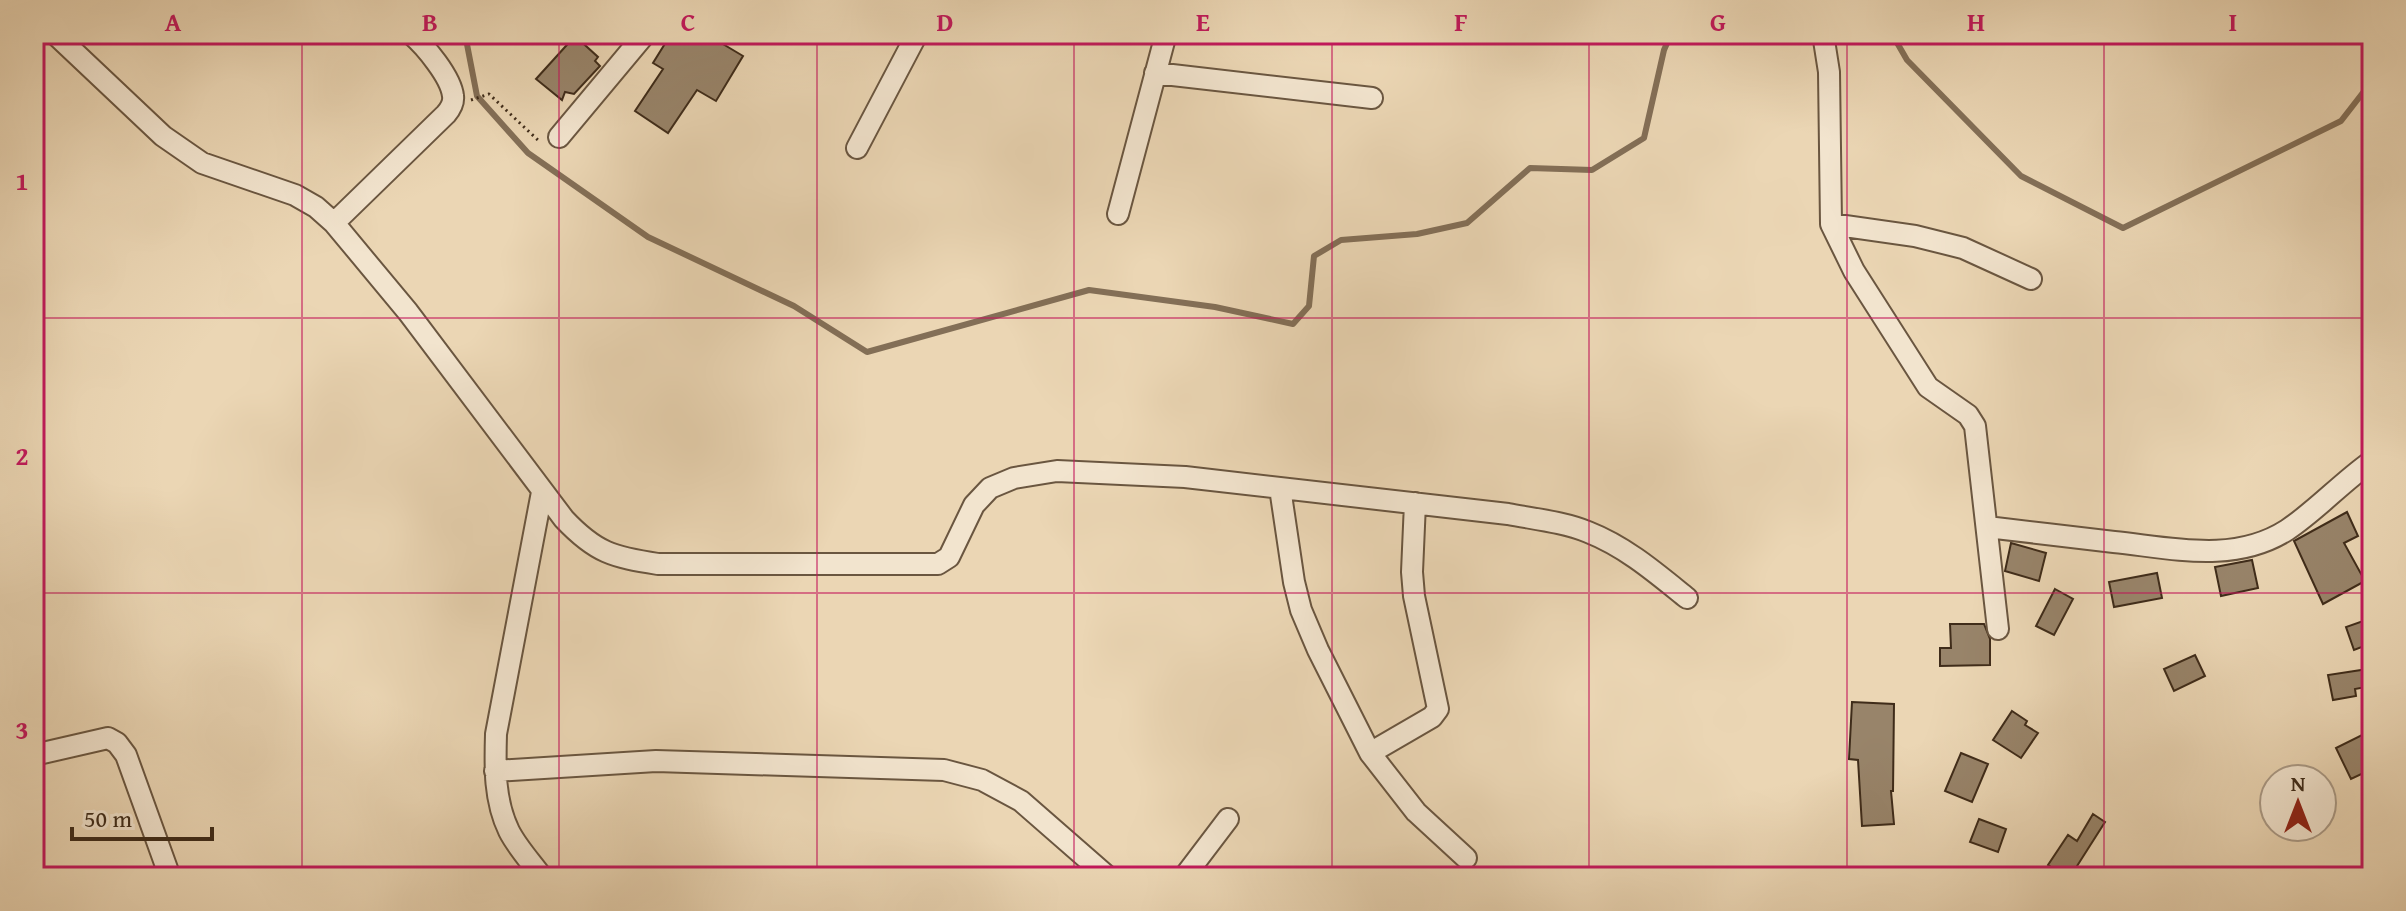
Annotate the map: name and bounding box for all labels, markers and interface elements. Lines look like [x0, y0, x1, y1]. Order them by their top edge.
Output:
text: A [165, 2, 182, 41]
text: B [422, 2, 438, 41]
text: C [681, 2, 695, 41]
text: D [937, 2, 953, 41]
text: E [1196, 2, 1210, 41]
text: F [1454, 2, 1468, 41]
text: G [1710, 2, 1726, 41]
text: H [1967, 2, 1985, 41]
text: I [2229, 2, 2237, 41]
text: 1 [15, 161, 29, 200]
text: 2 [15, 436, 29, 475]
text: 3 [15, 710, 29, 749]
north arrow [2258, 763, 2338, 843]
text: N [2291, 767, 2306, 799]
scale bar [72, 791, 212, 841]
text: 50 m [84, 801, 132, 836]

